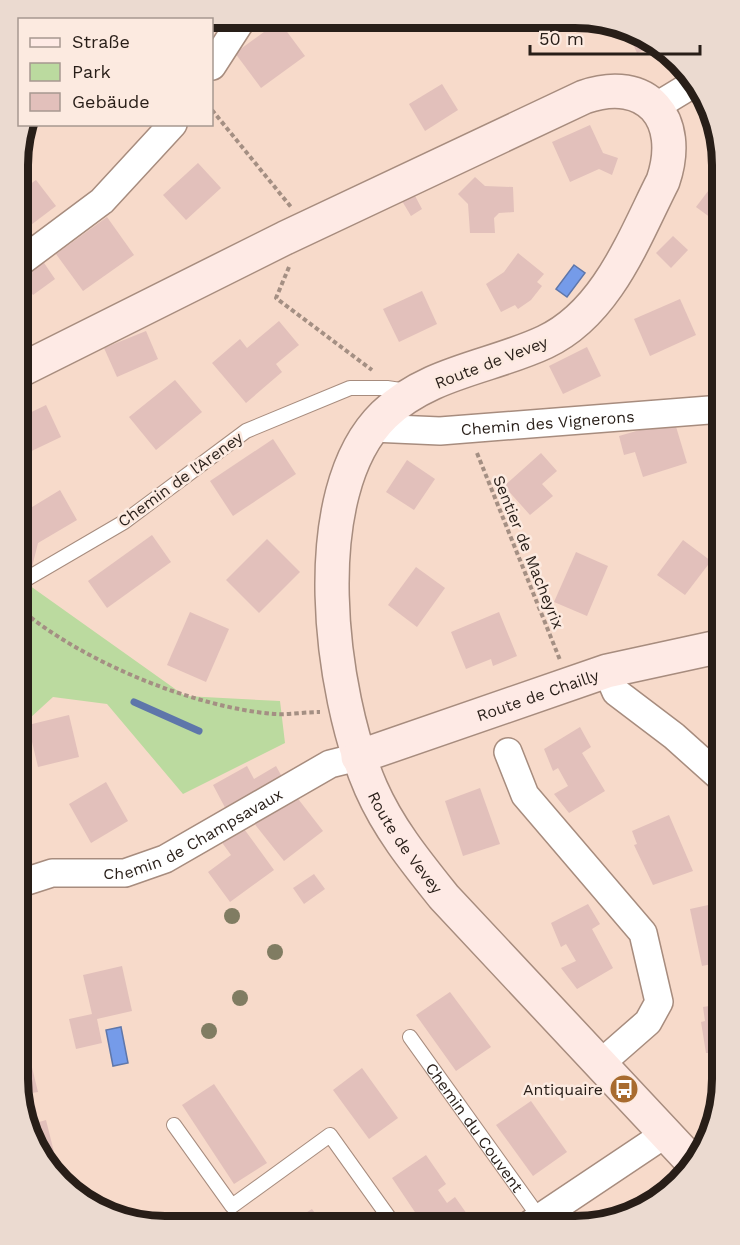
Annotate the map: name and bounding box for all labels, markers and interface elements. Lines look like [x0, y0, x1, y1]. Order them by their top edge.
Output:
legend [18, 18, 213, 126]
scale bar [530, 18, 700, 56]
text: 50 m [539, 28, 584, 49]
text: Straße [72, 31, 130, 52]
text: Park [72, 61, 111, 82]
text: Gebäude [72, 91, 150, 112]
street label: Route de Vevey [432, 332, 551, 393]
street label: Chemin des Vignerons [460, 407, 635, 439]
street label: Chemin de l'Areney [114, 427, 247, 531]
street label: Sentier de Macheyrix [489, 473, 568, 632]
street label: Route de Chailly [474, 665, 602, 725]
street label: Chemin de Champsavaux [103, 784, 286, 883]
street label: Route de Vevey [364, 788, 447, 898]
street label: Chemin du Couvent [421, 1059, 527, 1196]
bus stop icon: Antiquaire [608, 1073, 640, 1105]
place label: Antiquaire [523, 1080, 603, 1099]

